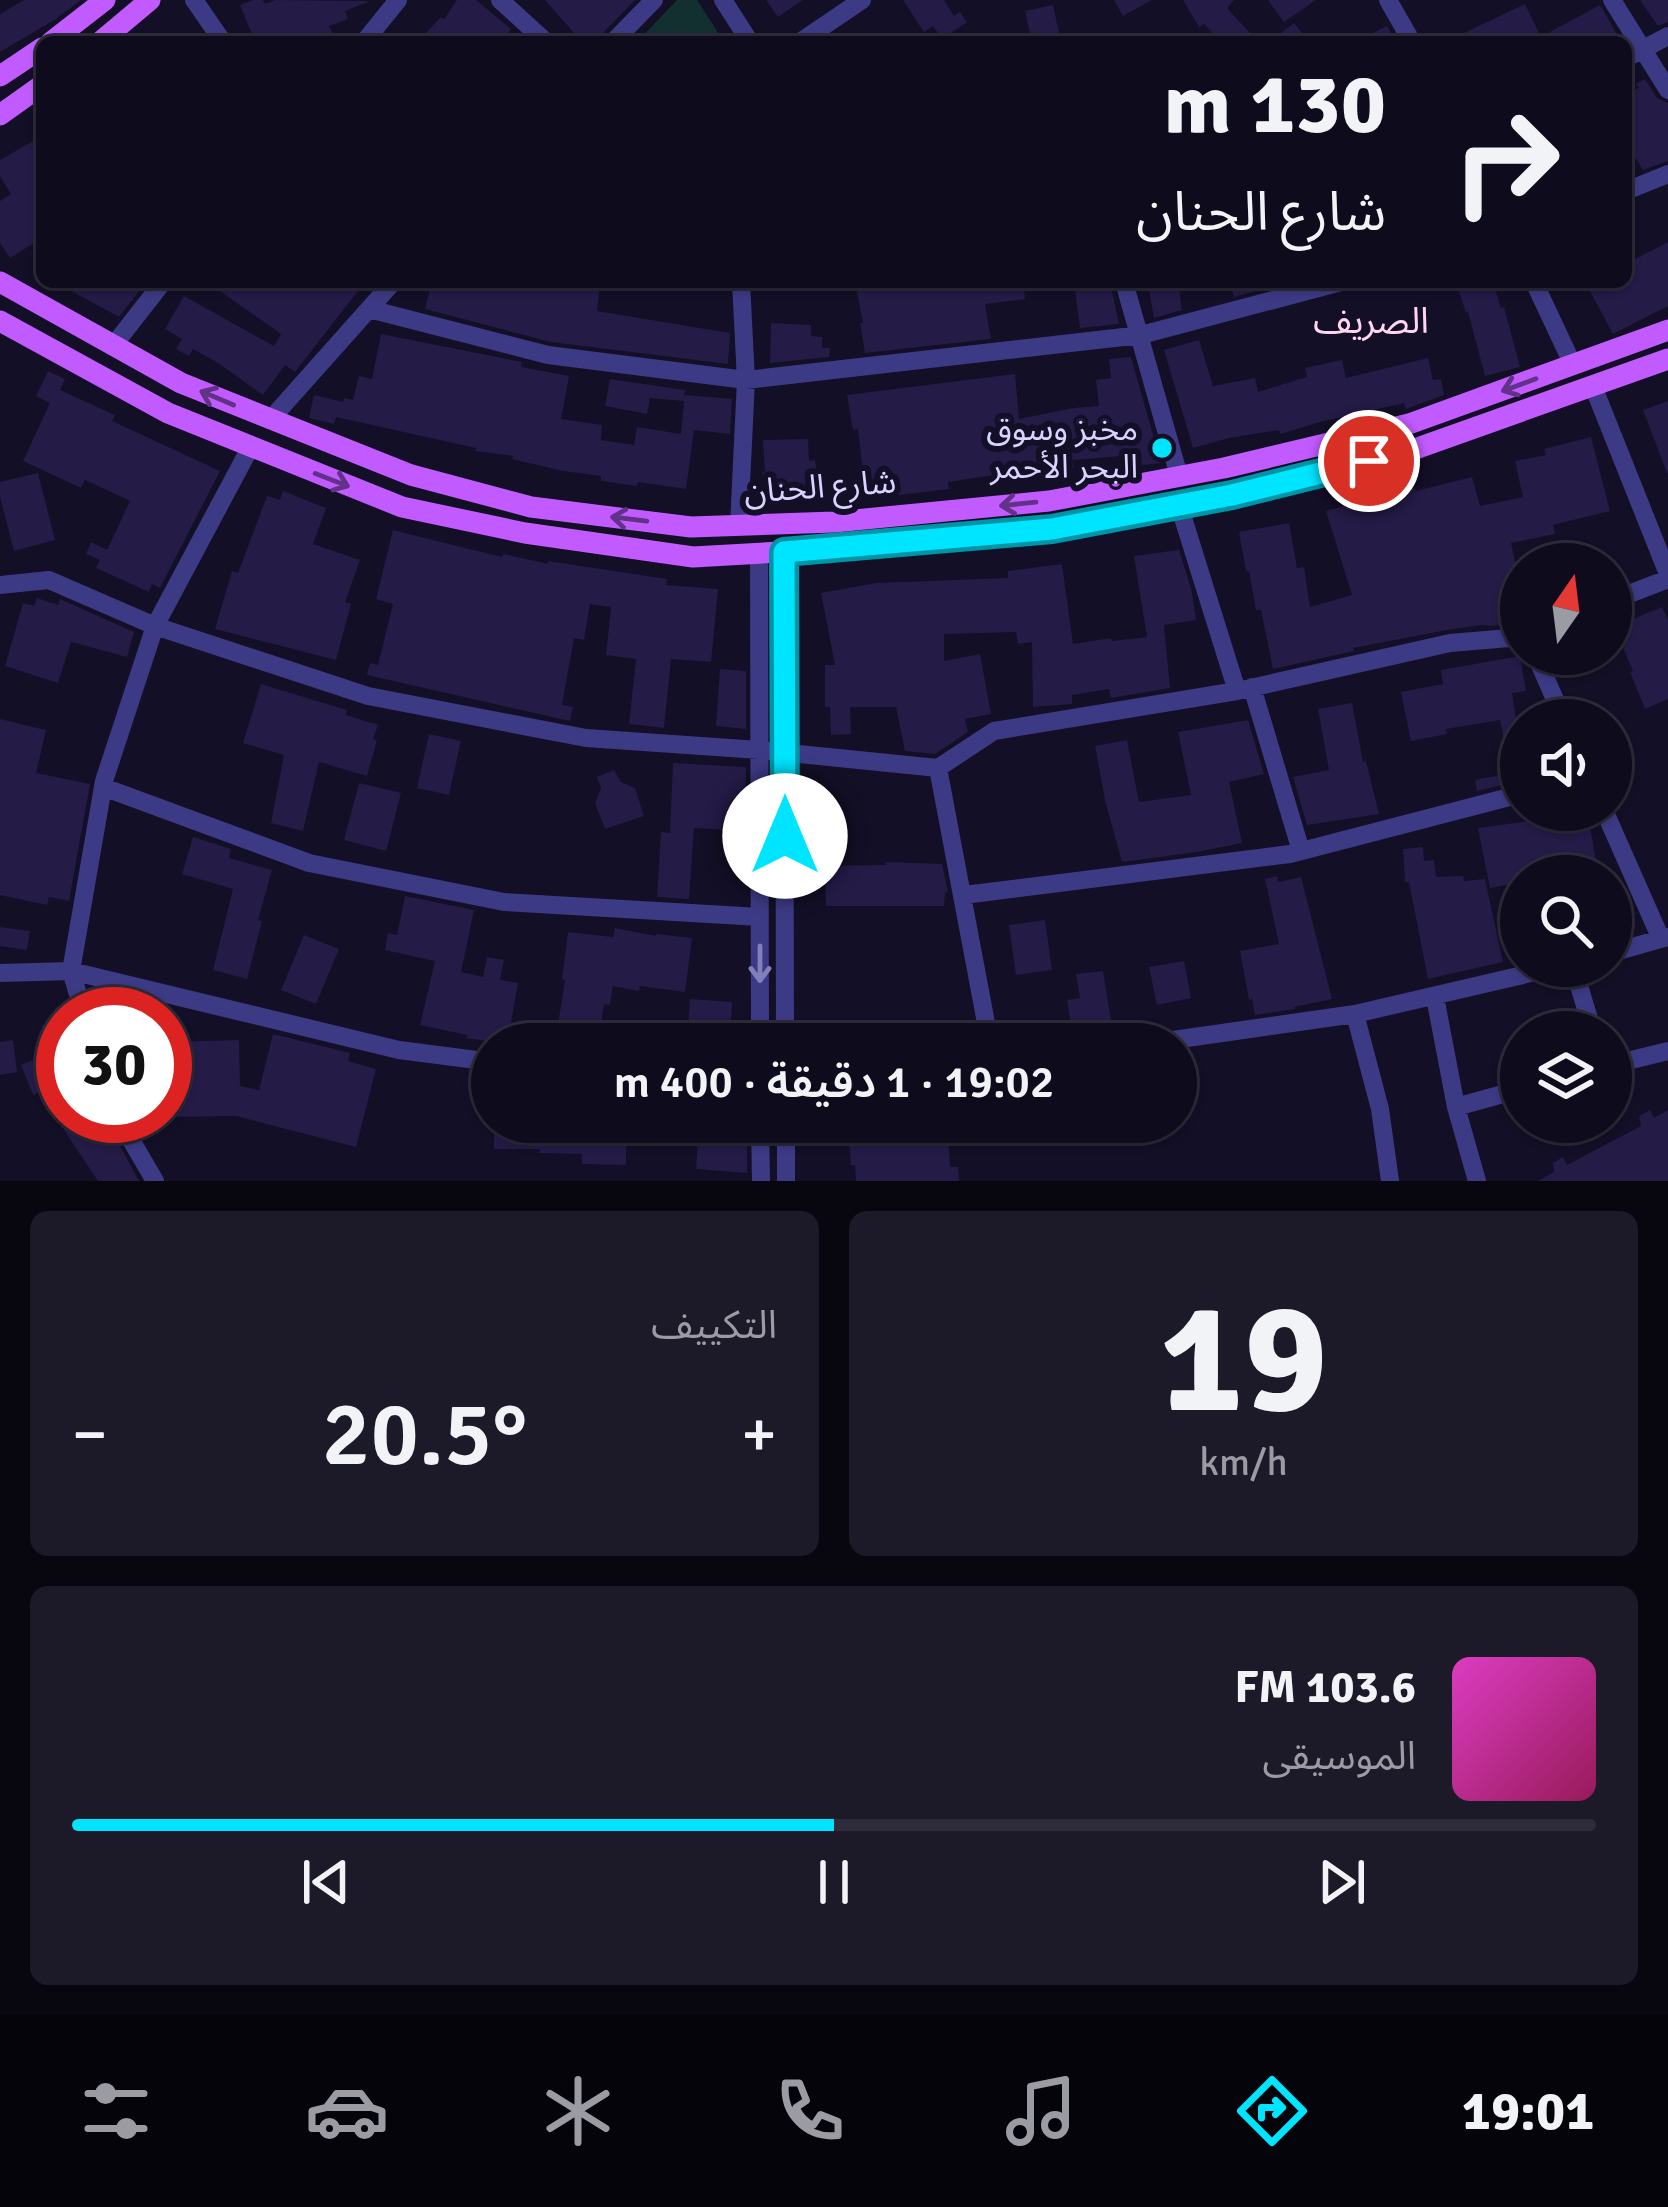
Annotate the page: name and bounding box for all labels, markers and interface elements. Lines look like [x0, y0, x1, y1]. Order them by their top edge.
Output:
text: 130 m [1164, 53, 1386, 157]
icon: right [1428, 84, 1584, 240]
text: شارع الحنان [1136, 179, 1386, 246]
district label: الصريف [1313, 299, 1429, 344]
one-way arrow [1501, 375, 1538, 397]
one-way arrow [199, 386, 236, 407]
place label: مخبز وسوق البحر الأحمر [986, 409, 1138, 488]
pin [1318, 410, 1420, 512]
icon: arrive [1336, 428, 1402, 494]
marker: مخبز وسوق البحر الأحمر [1149, 435, 1175, 461]
street label: شارع الحنان [742, 461, 898, 516]
one-way arrow [313, 470, 350, 492]
one-way arrow [999, 493, 1038, 516]
one-way arrow [610, 508, 649, 530]
north arrow [1500, 543, 1632, 675]
map controls [1500, 543, 1632, 1143]
button: sound [1500, 699, 1632, 831]
position arrow [722, 773, 848, 899]
button: search [1500, 855, 1632, 987]
one-way arrow [749, 944, 771, 983]
speed limit sign: 30 [36, 987, 192, 1143]
button: layers [1500, 1011, 1632, 1143]
text: 19:02 · 1 دقيقة · 400 m [614, 1055, 1054, 1110]
text: 19 [1159, 1263, 1328, 1456]
text: التكييف [651, 1301, 777, 1349]
text: 20.5° [322, 1379, 527, 1490]
text: − [72, 1394, 108, 1475]
text: + [741, 1394, 777, 1475]
text: km/h [1199, 1438, 1288, 1486]
text: 103.6 FM [1234, 1660, 1416, 1715]
text: الموسيقى [1262, 1732, 1416, 1780]
icon: previous [293, 1849, 359, 1915]
icon: pause [801, 1849, 867, 1915]
icon: next [1309, 1849, 1375, 1915]
icon: filters [74, 2069, 158, 2153]
icon: car [305, 2069, 389, 2153]
icon: climate [536, 2069, 620, 2153]
icon: phone [768, 2069, 852, 2153]
icon: music [999, 2069, 1083, 2153]
icon: directions [1230, 2069, 1314, 2153]
text: 19:01 [1462, 2078, 1594, 2145]

